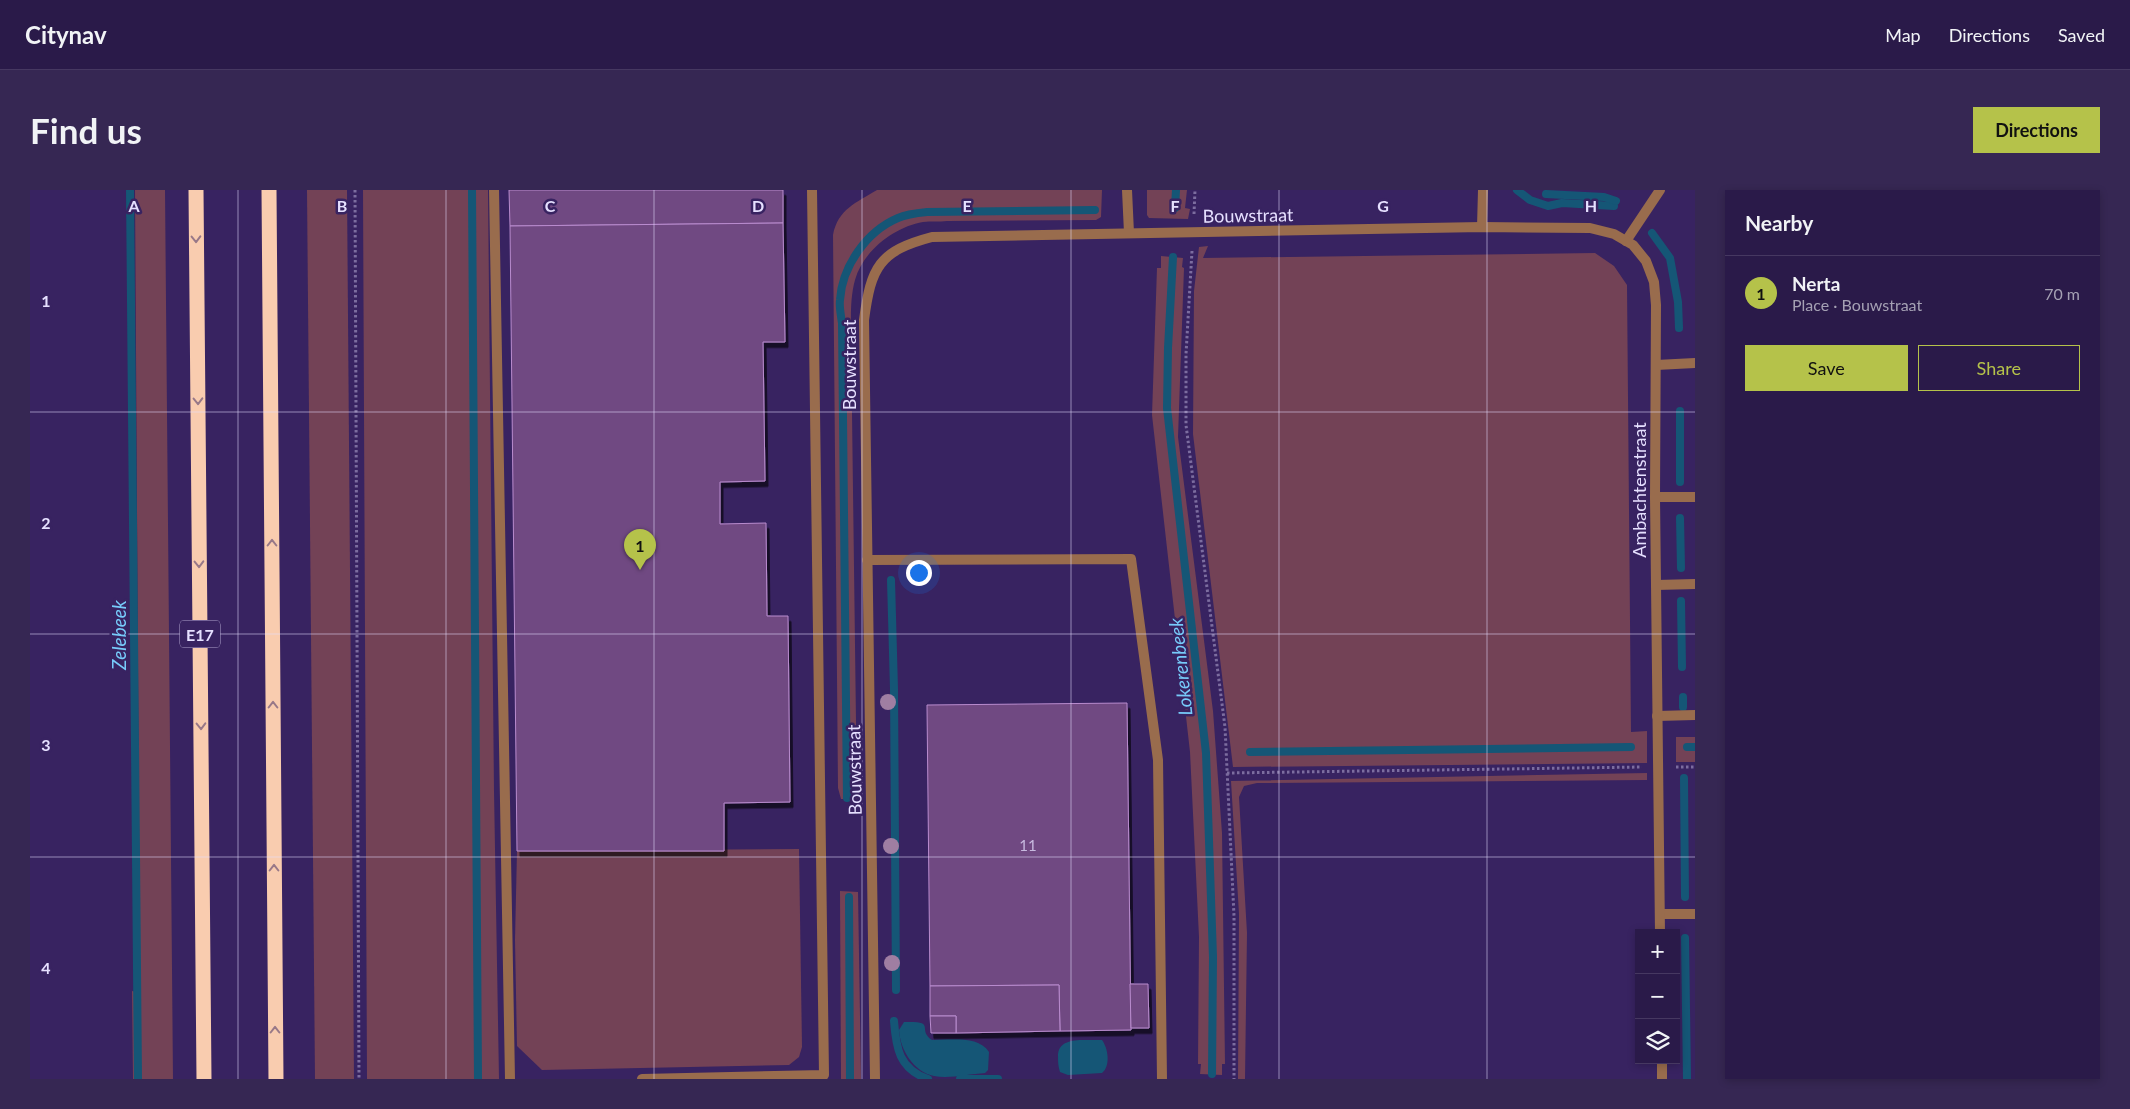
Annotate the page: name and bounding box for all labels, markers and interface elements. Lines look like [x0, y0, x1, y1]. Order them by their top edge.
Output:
text: Citynav [25, 20, 107, 49]
text: Map [1885, 24, 1921, 46]
text: Directions [1949, 24, 2030, 46]
text: Saved [2058, 24, 2105, 46]
button: Directions [1973, 107, 2100, 153]
text: Find us [30, 109, 142, 151]
text: A [127, 196, 140, 215]
text: B [337, 196, 347, 215]
text: C [545, 196, 556, 215]
text: D [752, 196, 764, 215]
text: E [962, 196, 972, 215]
text: F [1170, 196, 1180, 215]
text: G [1377, 196, 1389, 215]
text: H [1585, 196, 1597, 215]
street label: Bouwstraat [1202, 203, 1294, 227]
text: Nearby [1745, 210, 1813, 235]
one-way arrow [191, 235, 201, 243]
text: Nerta [1792, 272, 1840, 295]
text: 1 [1756, 284, 1766, 303]
text: 70 m [2044, 284, 2080, 303]
text: 1 [41, 291, 51, 310]
text: Place · Bouwstraat [1792, 295, 1922, 314]
street label: Bouwstraat [838, 319, 860, 410]
button: Save [1745, 345, 1908, 391]
button: Share [1918, 345, 2080, 391]
one-way arrow [193, 398, 203, 405]
street label: Ambachtenstraat [1628, 422, 1650, 558]
text: 2 [41, 513, 51, 532]
pin: 1 [624, 529, 656, 570]
one-way arrow [267, 539, 277, 546]
one-way arrow [194, 560, 204, 568]
your location [906, 560, 932, 586]
water label: Zelebeek [107, 599, 130, 671]
water label: Lokerenbeek [1163, 616, 1197, 717]
road number: E17 [180, 620, 220, 648]
one-way arrow [268, 701, 278, 709]
one-way arrow [196, 722, 206, 730]
street label: Bouwstraat [842, 724, 866, 816]
text: 3 [41, 735, 51, 754]
house number: 11 [1019, 836, 1037, 854]
one-way arrow [269, 864, 279, 872]
map controls [1635, 929, 1680, 1064]
button: + [1635, 929, 1680, 974]
text: 4 [41, 958, 51, 977]
button: − [1635, 974, 1680, 1019]
button: layers [1635, 1019, 1680, 1064]
one-way arrow [270, 1026, 280, 1034]

